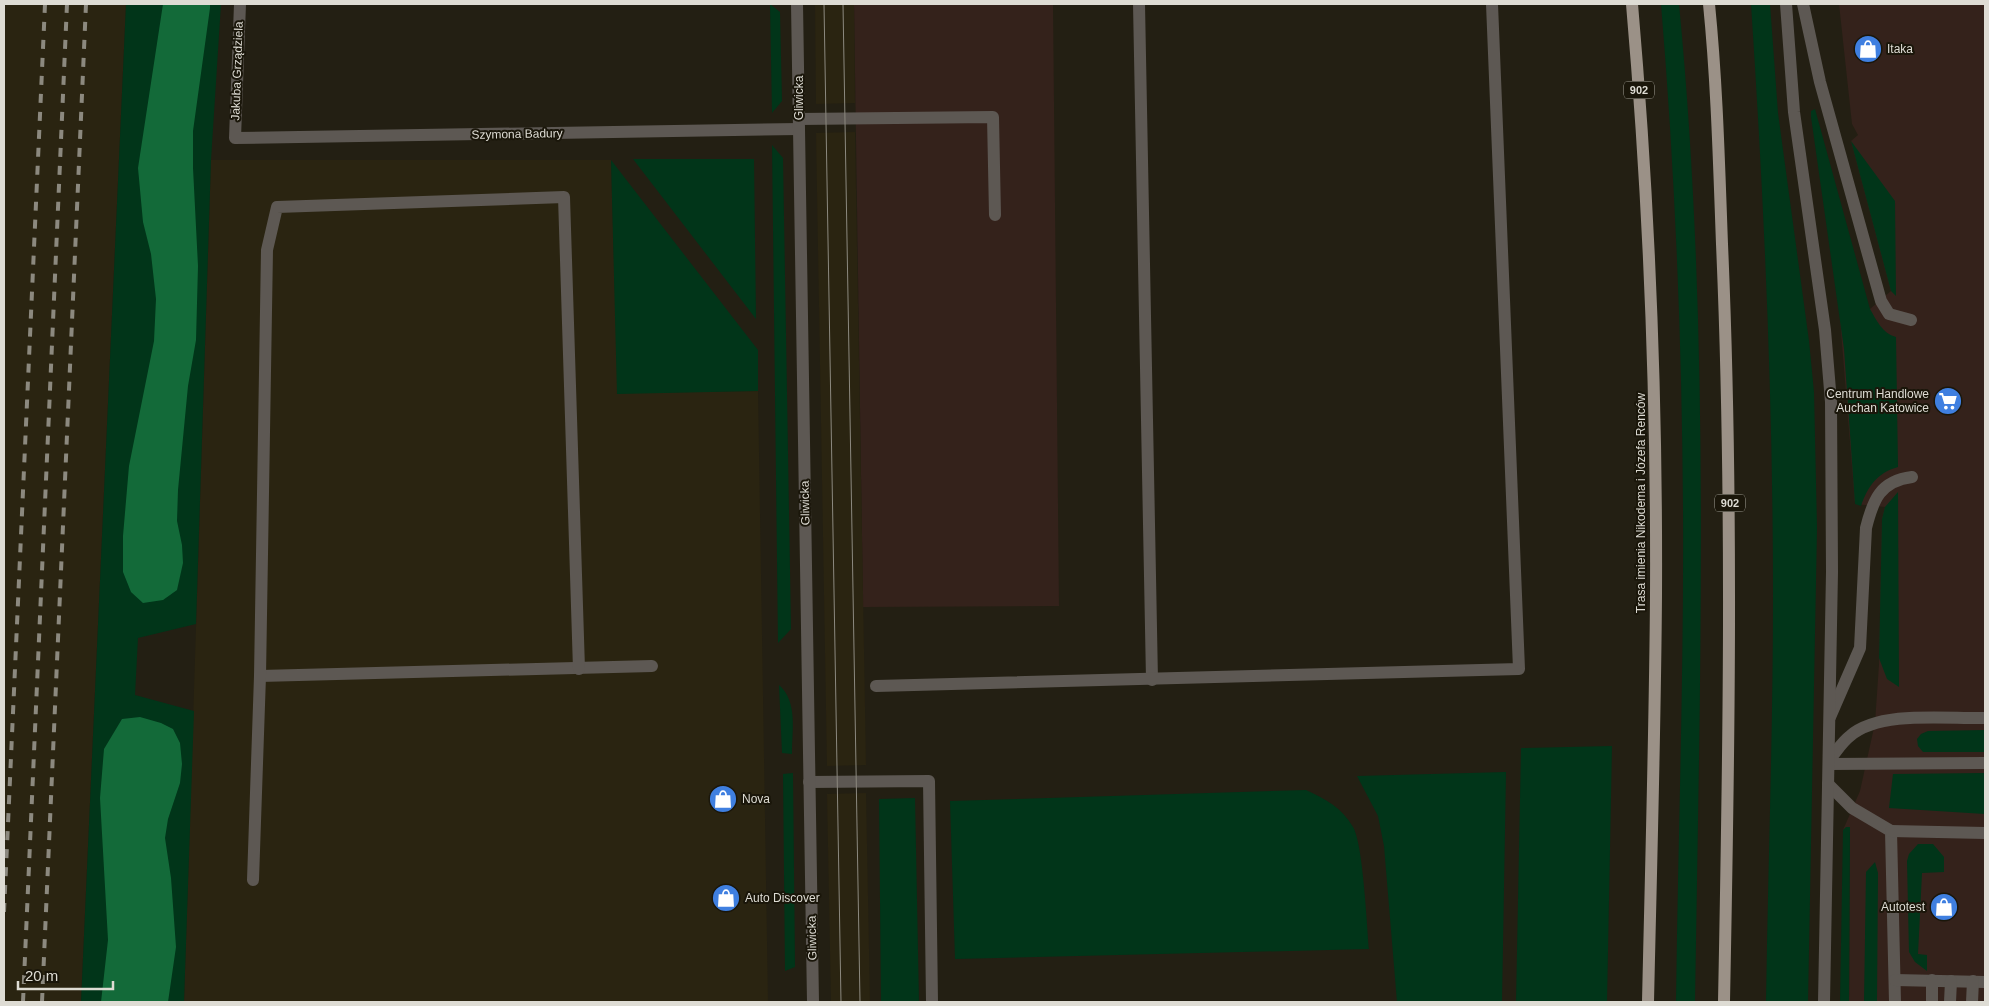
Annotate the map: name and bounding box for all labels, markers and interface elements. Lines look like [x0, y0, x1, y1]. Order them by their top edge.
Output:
street label: Jakuba Grządziela [228, 21, 246, 121]
shop icon: Itaka [1853, 34, 1883, 64]
place label: Itaka [1887, 42, 1913, 56]
street label: Gliwicka [792, 75, 806, 120]
road number: 902 [1624, 82, 1654, 98]
street label: Szymona Badury [471, 126, 563, 142]
supermarket icon: Centrum Handlowe Auchan Katowice [1933, 386, 1963, 416]
place label: Centrum Handlowe Auchan Katowice [1826, 387, 1929, 415]
street label: Trasa imienia Nikodema i Józefa Renców [1634, 393, 1648, 613]
street label: Gliwicka [798, 480, 812, 525]
road number: 902 [1715, 494, 1745, 512]
shop icon: Nova [708, 784, 738, 814]
place label: Nova [742, 792, 770, 806]
shop icon: Auto Discover [711, 883, 741, 913]
place label: Auto Discover [745, 891, 820, 905]
shop icon: Autotest [1929, 892, 1959, 922]
place label: Autotest [1881, 900, 1926, 914]
street label: Gliwicka [805, 915, 819, 960]
scale bar [18, 958, 112, 990]
text: 20 m [25, 967, 58, 984]

